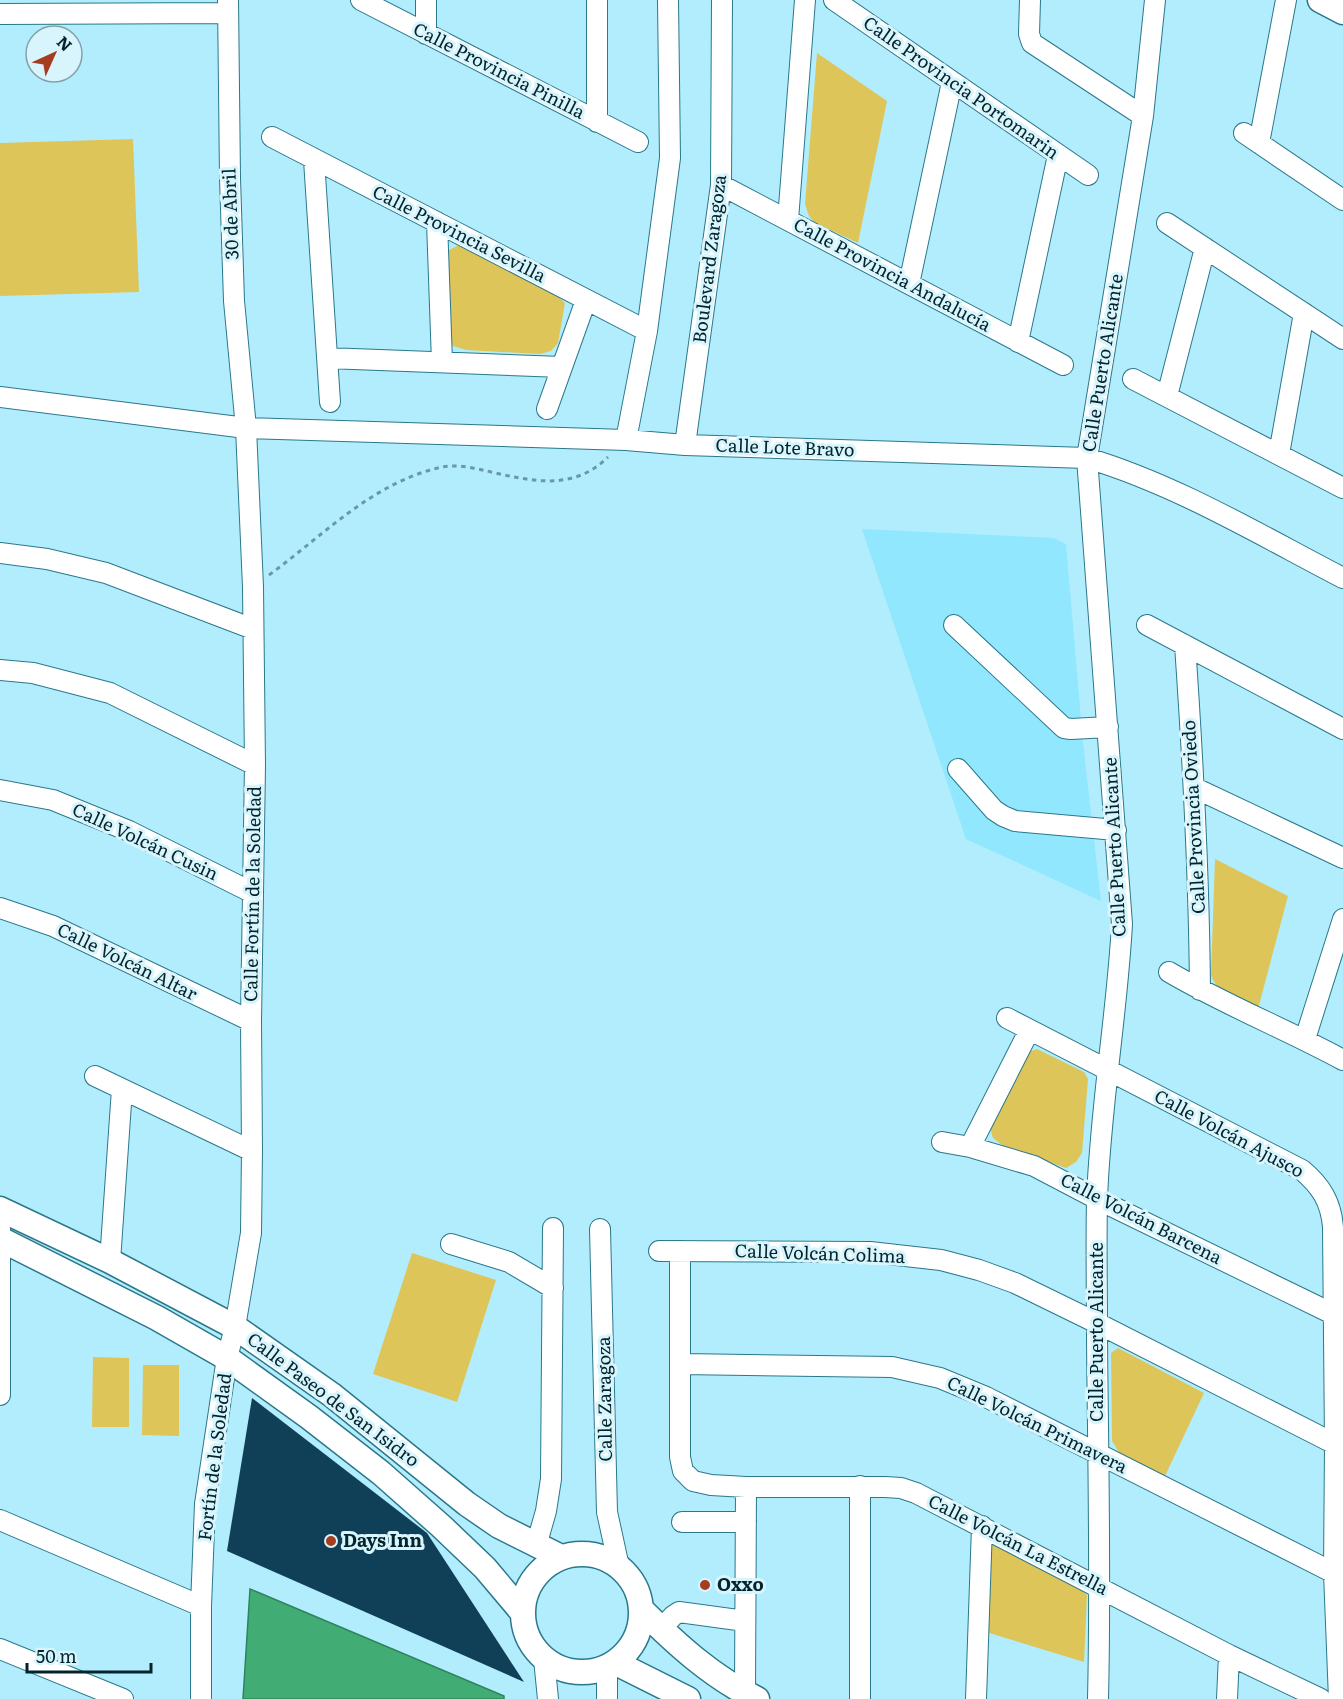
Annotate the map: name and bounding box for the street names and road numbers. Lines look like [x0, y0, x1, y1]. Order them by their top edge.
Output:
street label: Calle Provincia Portomarin [858, 9, 1065, 165]
street label: Calle Provincia Pinilla [409, 15, 591, 125]
street label: 30 de Abril [214, 168, 245, 260]
street label: Boulevard Zaragoza [685, 173, 732, 345]
street label: Calle Provincia Sevilla [368, 177, 551, 288]
street label: Calle Provincia Andalucía [789, 210, 997, 337]
street label: Calle Puerto Alicante [1074, 272, 1129, 454]
street label: Calle Lote Bravo [715, 431, 855, 462]
street label: Calle Provincia Oviedo [1174, 720, 1211, 915]
street label: Calle Puerto Alicante [1095, 757, 1132, 938]
street label: Calle Fortín de la Soledad [236, 786, 267, 1002]
street label: Calle Volcán Cusin [68, 795, 223, 886]
street label: Calle Volcán Altar [53, 915, 203, 1006]
street label: Calle Volcán Ajusco [1150, 1082, 1309, 1184]
street label: Calle Volcán Barcena [1056, 1165, 1227, 1270]
street label: Calle Volcán Colima [734, 1236, 906, 1269]
street label: Calle Puerto Alicante [1082, 1242, 1109, 1422]
street label: Calle Paseo de San Isidro [242, 1325, 426, 1473]
street label: Calle Zaragoza [589, 1336, 618, 1462]
street label: Calle Volcán Primavera [943, 1368, 1133, 1479]
street label: Fortín de la Soledad [190, 1371, 237, 1542]
street label: Calle Volcán La Estrella [924, 1487, 1114, 1601]

